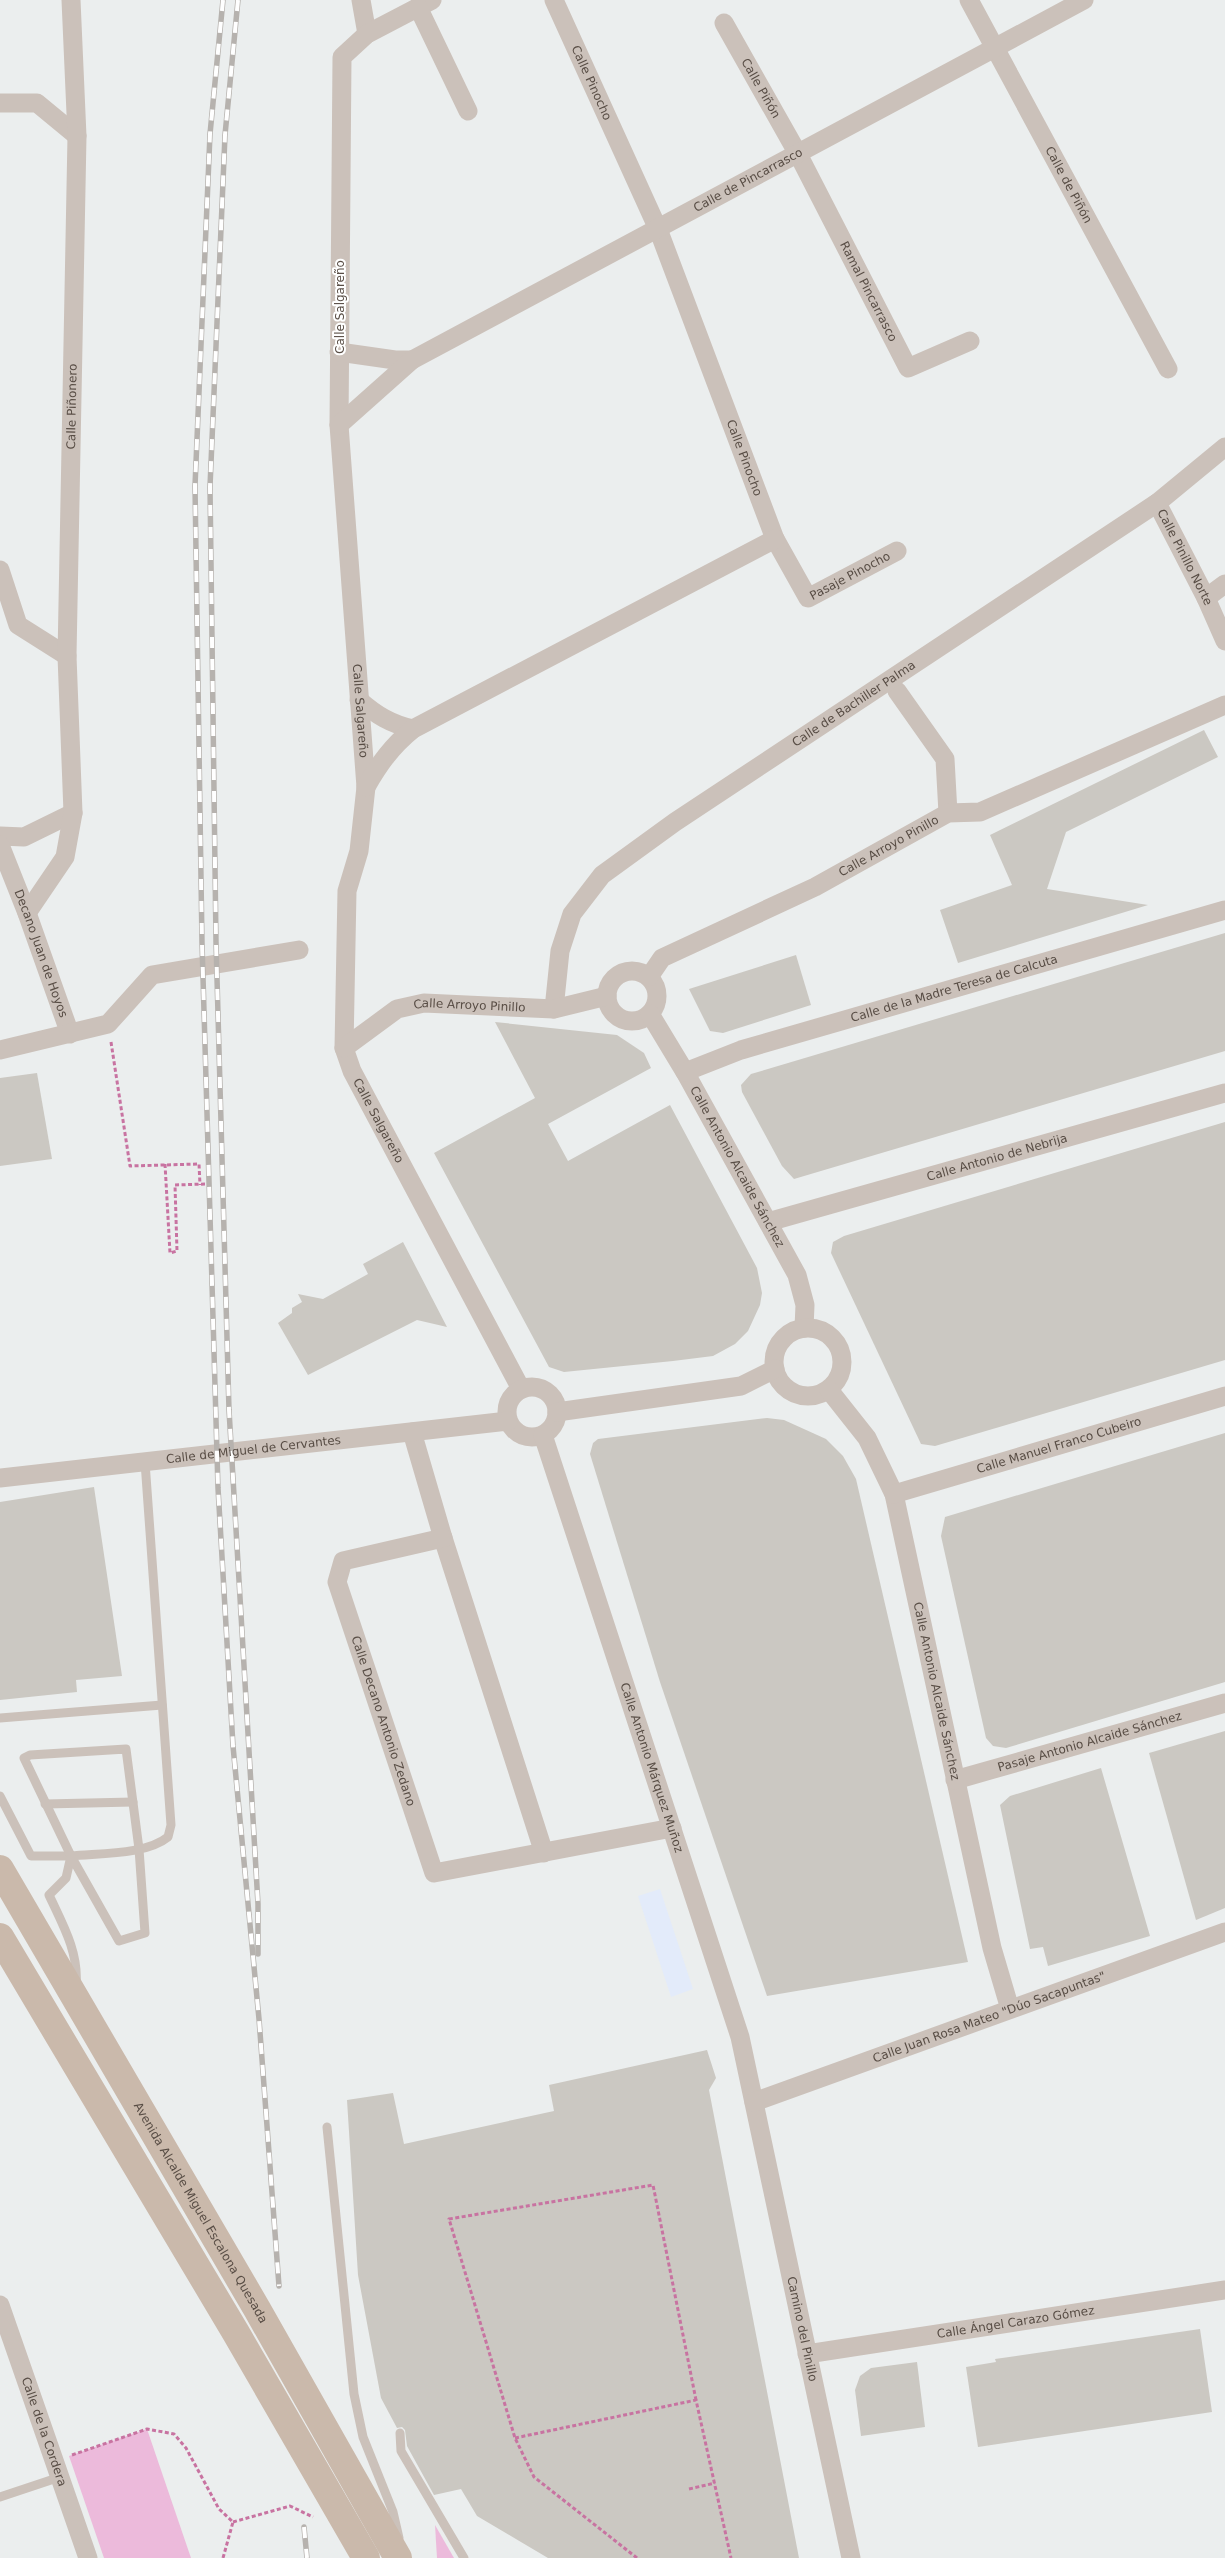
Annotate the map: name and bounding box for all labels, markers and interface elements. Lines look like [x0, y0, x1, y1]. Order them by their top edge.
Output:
street label: Calle Pinocho [569, 43, 615, 122]
street label: Calle Piñón [738, 56, 783, 121]
street label: Calle de Piñón [1042, 144, 1095, 226]
street label: Calle de Pincarrasco [691, 145, 805, 215]
street label: Ramal Pincarrasco [837, 239, 900, 344]
street label: Calle Salgareño [333, 260, 347, 354]
street label: Calle Piñonero [64, 363, 80, 450]
street label: Calle Pinocho [724, 418, 765, 498]
street label: Calle Pinillo Norte [1154, 507, 1215, 607]
street label: Pasaje Pinocho [807, 549, 893, 603]
street label: Calle de Bachiller Palma [789, 658, 918, 750]
street label: Calle Salgareño [350, 663, 371, 758]
street label: Calle Arroyo Pinillo [836, 813, 941, 879]
street label: Decano Juan de Hoyos [11, 887, 71, 1019]
street label: Calle de la Madre Teresa de Calcuta [849, 952, 1059, 1025]
street label: Calle Arroyo Pinillo [412, 996, 526, 1015]
street label: Calle Salgareño [350, 1076, 407, 1165]
street label: Calle Antonio Alcaide Sánchez [687, 1084, 787, 1250]
street label: Calle Antonio de Nebrija [925, 1131, 1069, 1184]
street label: Calle Manuel Franco Cubeiro [975, 1414, 1143, 1476]
street label: Calle de Miguel de Cervantes [165, 1433, 342, 1466]
street label: Calle Antonio Alcaide Sánchez [911, 1601, 963, 1781]
street label: Calle Decano Antonio Zedano [348, 1634, 418, 1808]
street label: Calle Antonio Márquez Muñoz [618, 1681, 686, 1854]
street label: Pasaje Antonio Alcaide Sánchez [996, 1709, 1183, 1774]
street label: Calle Juan Rosa Mateo "Dúo Sacapuntas" [871, 1969, 1107, 2066]
street label: Avenida Alcalde Miguel Escalona Quesada [131, 2100, 271, 2326]
street label: Camino del Pinillo [784, 2275, 820, 2383]
street label: Calle Ángel Carazo Gómez [936, 2303, 1095, 2341]
street label: Calle de la Cordera [19, 2375, 69, 2488]

